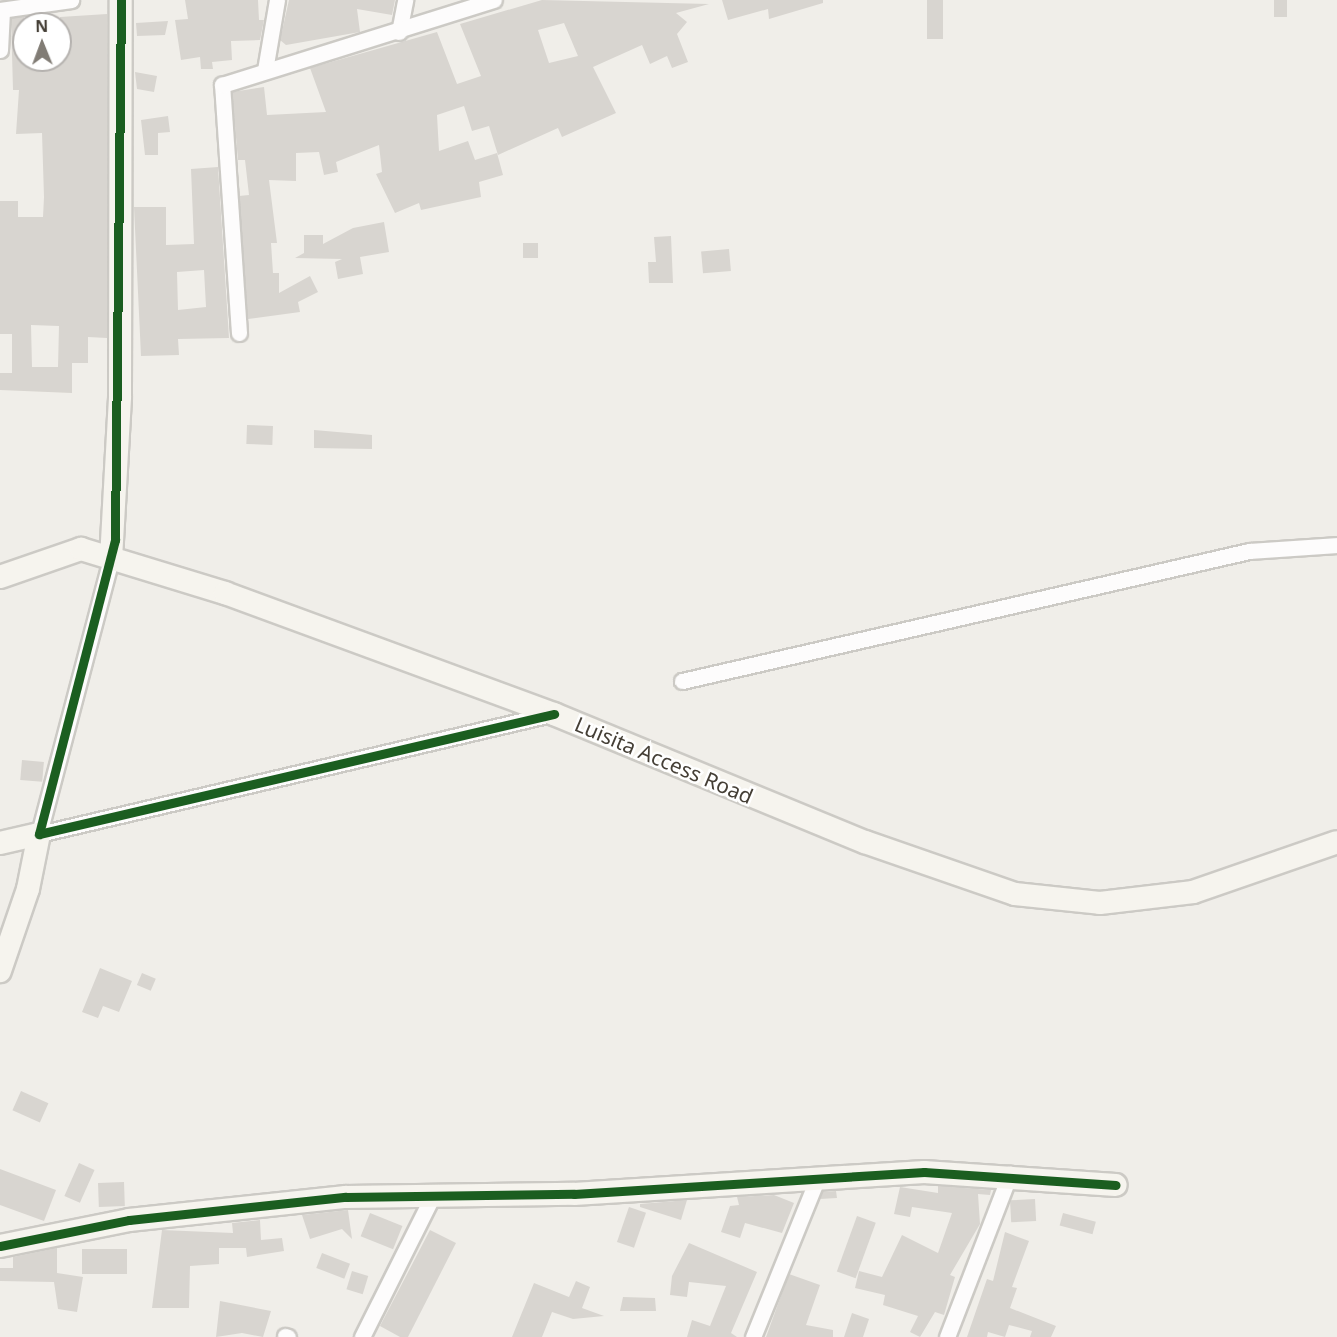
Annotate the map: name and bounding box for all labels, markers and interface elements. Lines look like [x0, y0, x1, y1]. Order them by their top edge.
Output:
north arrow [12, 12, 72, 72]
text: N [35, 15, 48, 37]
street label: Luisita Access Road [571, 711, 757, 809]

